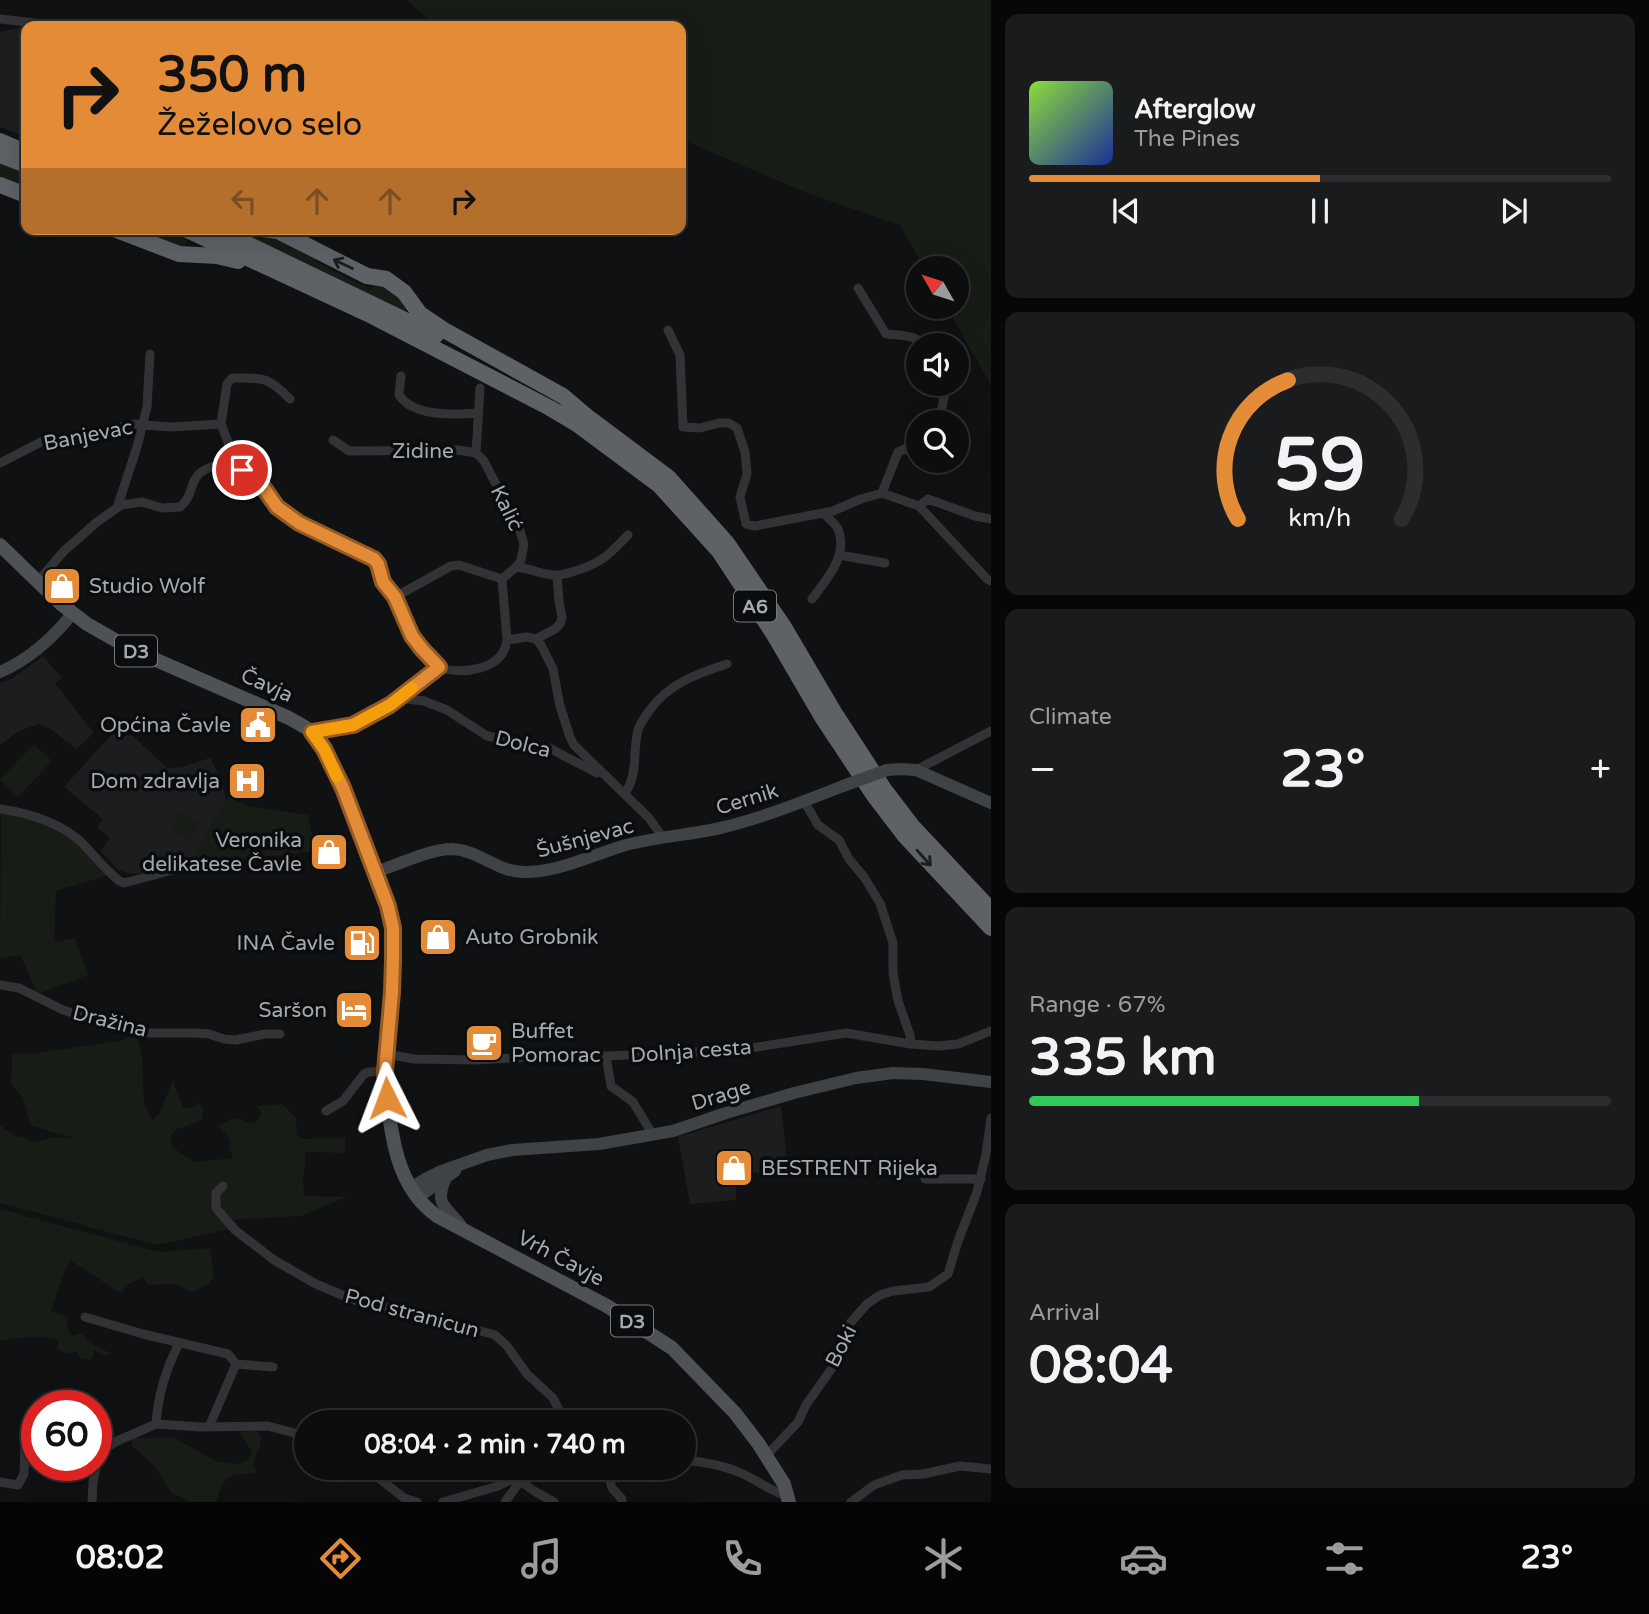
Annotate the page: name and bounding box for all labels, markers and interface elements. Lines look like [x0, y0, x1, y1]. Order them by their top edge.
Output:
text: 350 m [157, 46, 307, 105]
icon: right [42, 49, 133, 140]
text: Afterglow [1134, 94, 1256, 125]
text: Žeželovo selo [157, 106, 362, 144]
text: The Pines [1134, 125, 1240, 153]
icon: left [225, 182, 263, 220]
icon: ahead [298, 182, 336, 220]
icon: ahead [371, 182, 409, 220]
icon: right [444, 182, 482, 220]
icon: previous [1107, 192, 1145, 230]
icon: pause [1301, 192, 1339, 230]
icon: next [1495, 192, 1533, 230]
north arrow [906, 256, 970, 318]
map controls [906, 256, 969, 473]
one-way arrow [333, 257, 354, 271]
button: sound [906, 333, 969, 396]
button: search [906, 410, 969, 473]
street label: Banjevac [41, 415, 135, 456]
text: 59 [1274, 423, 1366, 511]
street label: Zidine [392, 439, 454, 464]
pin [212, 440, 272, 500]
icon: arrive [223, 451, 261, 489]
street label: Kalić [485, 481, 528, 535]
text: km/h [1289, 503, 1351, 533]
shop icon: Studio Wolf [41, 565, 83, 607]
place label: Studio Wolf [89, 574, 205, 599]
road number: A6 [734, 590, 776, 622]
road number: D3 [115, 636, 157, 666]
street label: Čavja [237, 663, 297, 708]
text: Climate [1029, 703, 1112, 731]
public building icon: Općina Čavle [237, 704, 279, 746]
place label: Općina Čavle [100, 713, 231, 738]
street label: Dolca [493, 726, 553, 763]
text: 23° [1280, 738, 1365, 801]
text: − [1029, 747, 1056, 793]
text: + [1590, 747, 1611, 793]
hospital icon: Dom zdravlja [226, 760, 268, 802]
place label: Dom zdravlja [90, 769, 220, 794]
street label: Cernik [713, 778, 781, 821]
street label: Šušnjevac [534, 814, 636, 863]
place label: Veronika delikatese Čavle [142, 828, 302, 877]
shop icon: Veronika delikatese Čavle [308, 831, 350, 873]
one-way arrow [916, 849, 933, 866]
shop icon: Auto Grobnik [417, 916, 459, 958]
fuel station icon: INA Čavle [341, 922, 383, 964]
place label: Auto Grobnik [465, 925, 598, 950]
place label: INA Čavle [237, 931, 335, 956]
hotel icon: Saršon [333, 989, 375, 1031]
text: Range · 67% [1029, 991, 1165, 1019]
place label: Saršon [259, 998, 327, 1023]
street label: Dražina [70, 1000, 150, 1043]
place label: Buffet Pomorac [511, 1019, 601, 1068]
cafe icon: Buffet Pomorac [463, 1022, 505, 1064]
text: 335 km [1029, 1026, 1217, 1089]
street label: Dolnja cesta [630, 1035, 753, 1068]
position arrow [350, 1061, 424, 1135]
street label: Drage [689, 1075, 754, 1116]
shop icon: BESTRENT Rijeka [713, 1147, 755, 1189]
place label: BESTRENT Rijeka [761, 1156, 938, 1181]
street label: Vrh Čavje [513, 1225, 608, 1292]
street label: Pod stranicun [342, 1284, 482, 1343]
text: Arrival [1029, 1299, 1100, 1327]
road number: D3 [611, 1306, 653, 1336]
street label: Boki [820, 1321, 863, 1371]
text: 08:04 [1029, 1334, 1173, 1397]
speed limit sign: 60 [21, 1390, 112, 1481]
text: 08:04 · 2 min · 740 m [364, 1429, 626, 1460]
icon: directions [316, 1534, 365, 1583]
icon: music [517, 1534, 566, 1583]
icon: phone [718, 1534, 767, 1583]
icon: climate [919, 1534, 968, 1583]
icon: car [1119, 1534, 1168, 1583]
icon: filters [1320, 1534, 1369, 1583]
text: 08:02 [76, 1539, 165, 1577]
text: 23° [1521, 1539, 1573, 1577]

